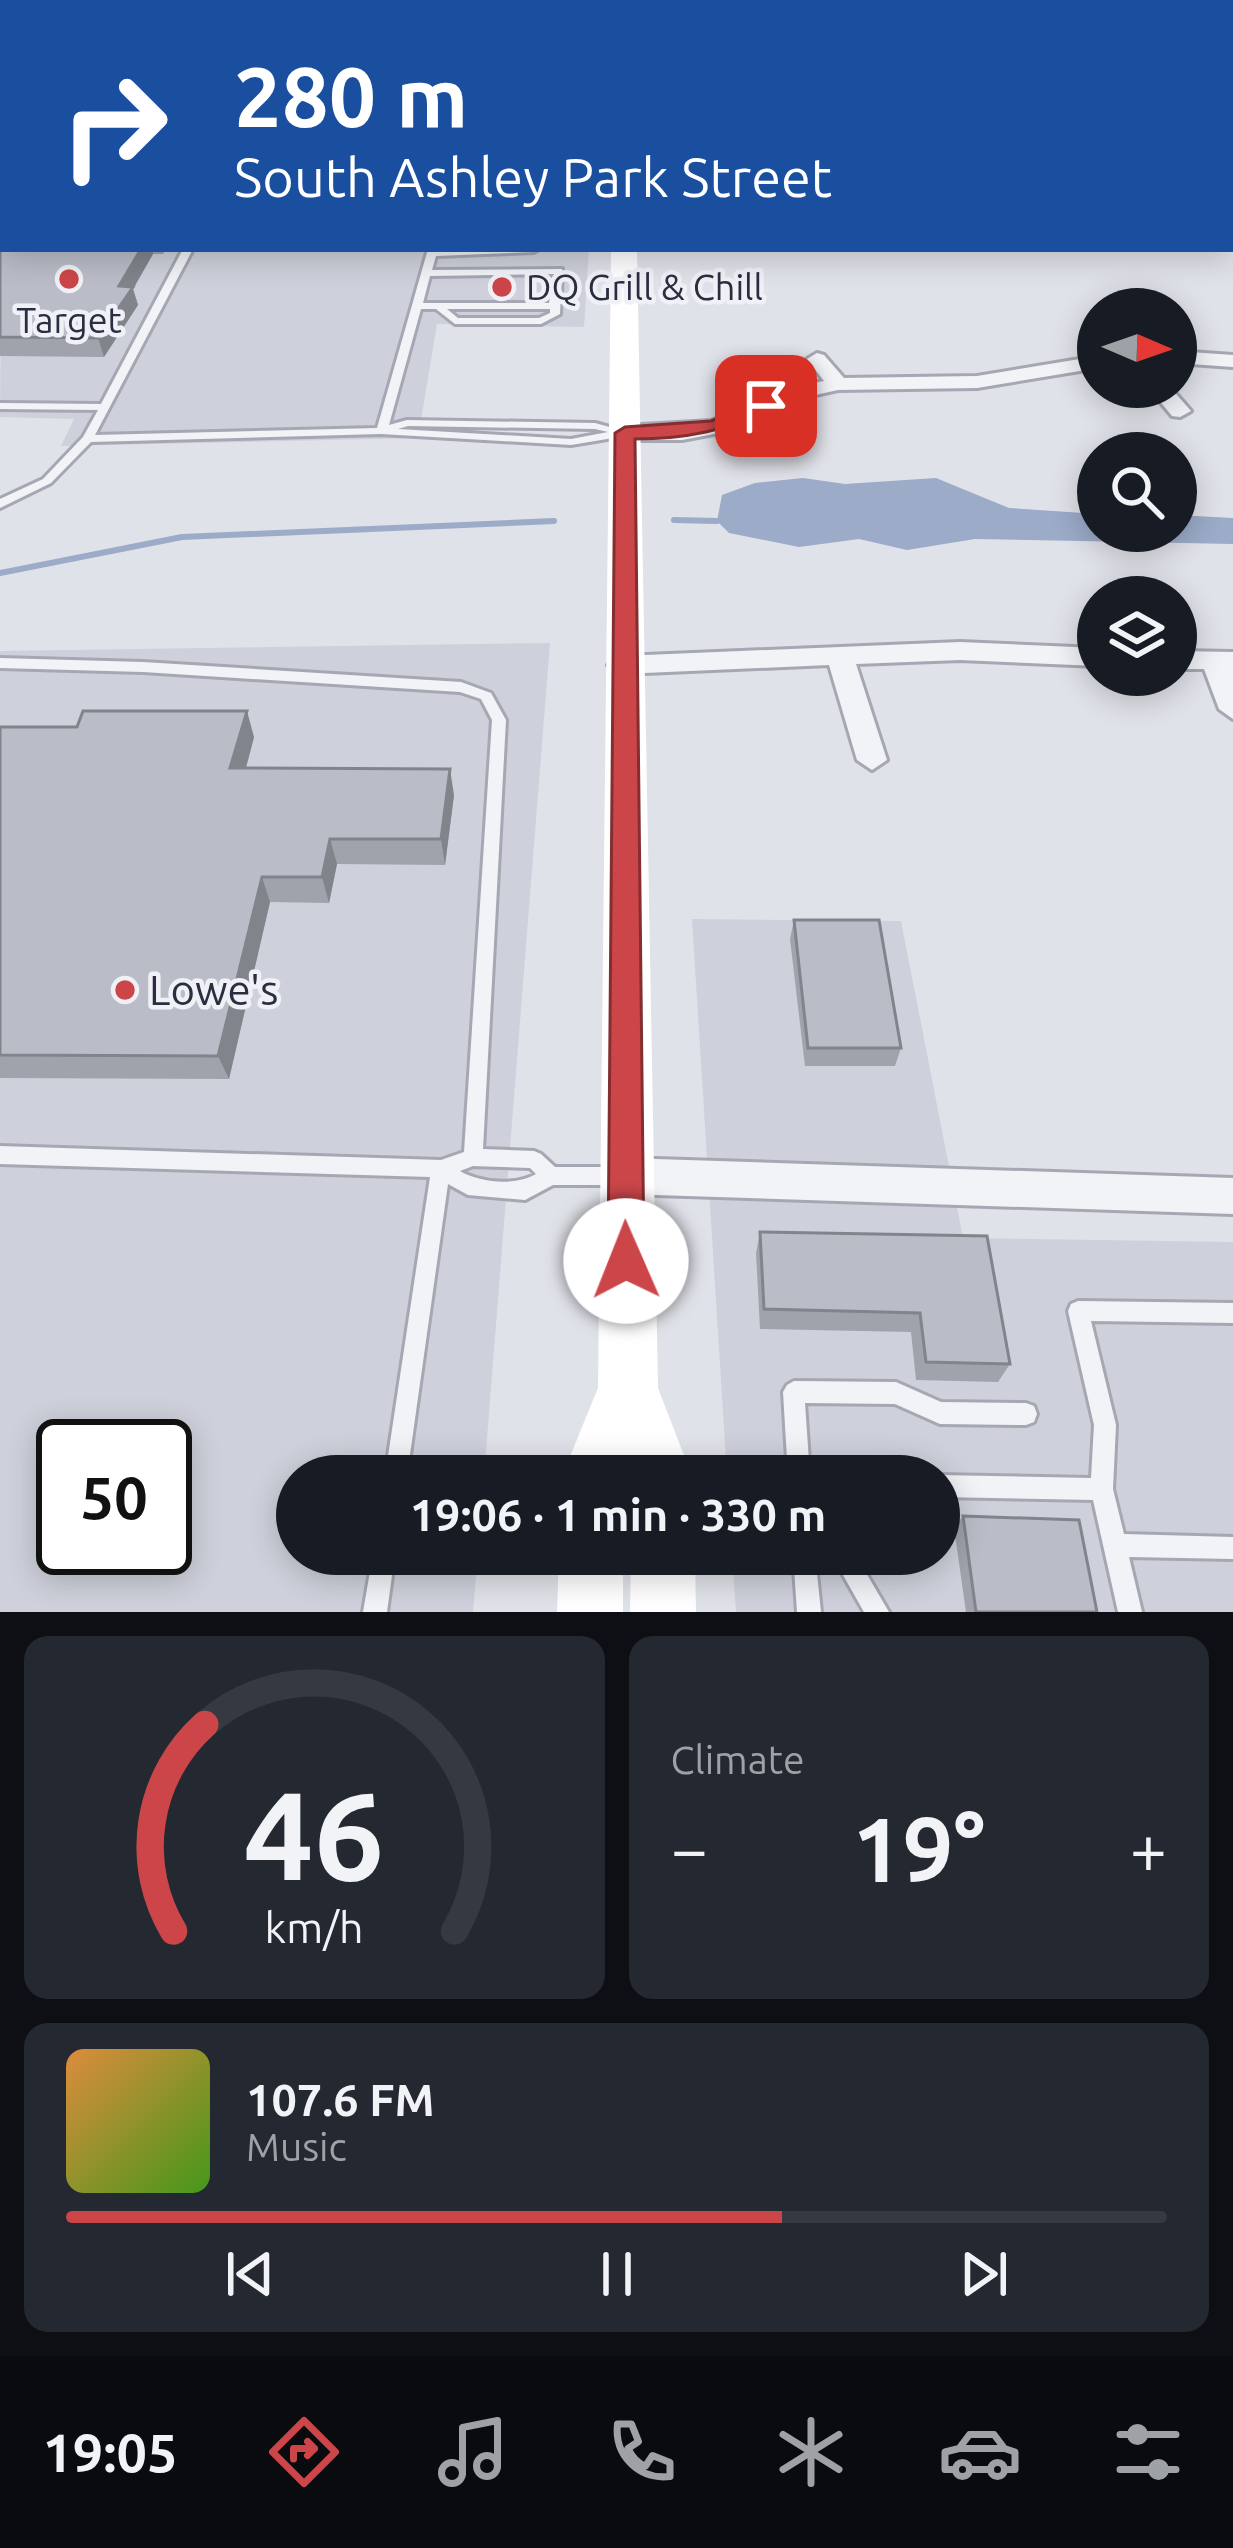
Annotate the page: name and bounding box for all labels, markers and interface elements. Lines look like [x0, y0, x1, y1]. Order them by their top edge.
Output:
icon: right [36, 48, 192, 204]
text: 280 m [234, 49, 468, 143]
text: South Ashley Park Street [234, 147, 832, 207]
marker: Target [56, 266, 82, 292]
place label: DQ Grill & Chill [526, 266, 763, 307]
marker: DQ Grill & Chill [489, 274, 515, 300]
north arrow [1077, 288, 1197, 408]
map controls [1077, 288, 1197, 696]
place label: Target [16, 299, 122, 340]
pin [715, 355, 817, 457]
icon: arrive [733, 373, 799, 439]
button: search [1077, 432, 1197, 552]
button: layers [1077, 576, 1197, 696]
place label: Lowe's [149, 966, 278, 1013]
marker: Lowe's [112, 977, 138, 1003]
position arrow [563, 1198, 689, 1324]
speed limit sign: 50 [36, 1419, 192, 1575]
text: 19:06 · 1 min · 330 m [410, 1489, 826, 1540]
text: Climate [671, 1738, 805, 1781]
text: 46 [244, 1764, 385, 1904]
text: 19° [852, 1798, 985, 1899]
text: − [671, 1811, 708, 1885]
text: + [1130, 1811, 1167, 1885]
text: km/h [265, 1902, 364, 1950]
text: 107.6 FM [246, 2074, 435, 2125]
text: Music [246, 2125, 347, 2168]
icon: previous [217, 2241, 283, 2307]
icon: pause [584, 2241, 650, 2307]
icon: next [951, 2241, 1017, 2307]
icon: directions [262, 2410, 346, 2494]
icon: music [431, 2410, 515, 2494]
icon: phone [600, 2410, 684, 2494]
icon: climate [769, 2410, 853, 2494]
icon: car [938, 2410, 1022, 2494]
icon: filters [1106, 2410, 1190, 2494]
text: 19:05 [42, 2422, 178, 2482]

